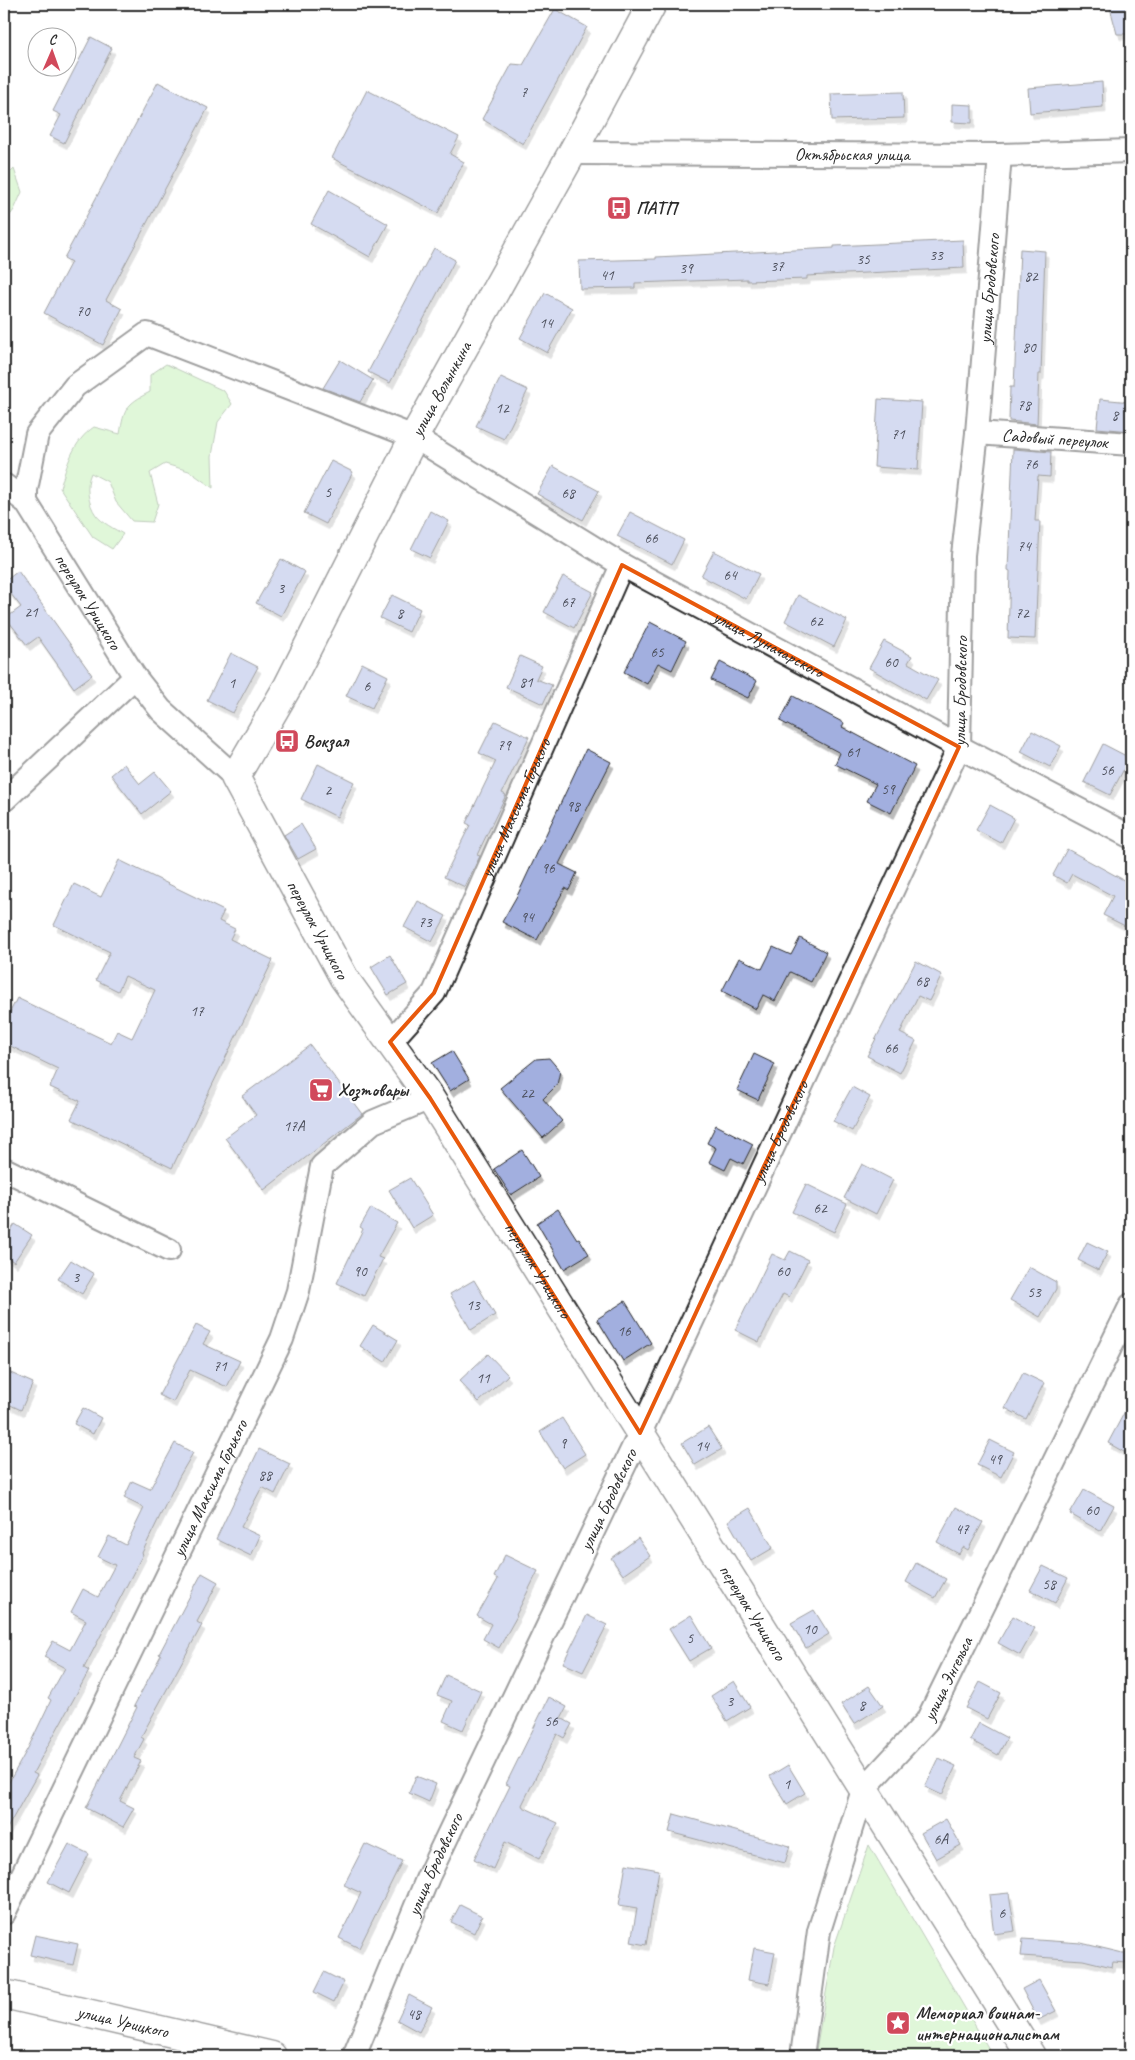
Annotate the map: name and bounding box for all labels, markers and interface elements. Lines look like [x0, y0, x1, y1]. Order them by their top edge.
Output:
north arrow [28, 28, 78, 78]
text: С [49, 31, 58, 48]
house number: 7 [521, 83, 529, 102]
street label: Октябрьская улица [794, 143, 911, 166]
bus stop icon: ПАТП [606, 195, 632, 221]
place label: ПАТП [636, 197, 680, 219]
street label: улица Бродовского [973, 231, 1005, 345]
house number: 33 [929, 246, 944, 265]
house number: 35 [856, 250, 871, 269]
house number: 37 [770, 257, 785, 276]
house number: 39 [679, 259, 694, 278]
house number: 41 [600, 266, 615, 285]
house number: 82 [1024, 267, 1039, 286]
house number: 70 [76, 302, 91, 321]
house number: 14 [539, 314, 554, 333]
street label: улица Волынкина [405, 336, 477, 441]
house number: 80 [1022, 338, 1037, 357]
house number: 78 [1017, 396, 1032, 415]
house number: 12 [495, 399, 510, 418]
house number: 8 [1112, 406, 1120, 425]
street label: Садовый переулок [1001, 424, 1111, 453]
house number: 71 [891, 425, 906, 444]
house number: 76 [1024, 455, 1039, 474]
house number: 5 [325, 483, 333, 502]
house number: 68 [561, 484, 576, 503]
house number: 66 [644, 529, 659, 548]
house number: 74 [1017, 537, 1032, 556]
street label: переулок Урицкого [50, 549, 127, 655]
house number: 64 [723, 566, 738, 585]
house number: 3 [278, 579, 286, 598]
house number: 67 [561, 593, 576, 612]
house number: 21 [24, 603, 39, 622]
house number: 8 [397, 604, 405, 623]
house number: 72 [1015, 604, 1030, 623]
street label: улица Луначарского [709, 605, 829, 684]
house number: 62 [809, 612, 824, 631]
street label: улица Бродовского [948, 634, 972, 747]
house number: 65 [650, 643, 665, 662]
house number: 60 [884, 653, 899, 672]
house number: 81 [519, 673, 534, 692]
house number: 1 [229, 674, 237, 693]
house number: 6 [364, 677, 372, 696]
bus stop icon: Вокзал [274, 728, 300, 754]
place label: Вокзал [304, 730, 350, 753]
street label: улица Максима Горького [475, 734, 556, 882]
house number: 79 [497, 736, 512, 755]
house number: 61 [846, 743, 861, 762]
house number: 56 [1100, 761, 1115, 780]
house number: 59 [881, 780, 896, 799]
house number: 2 [325, 781, 333, 800]
house number: 98 [566, 797, 581, 816]
house number: 96 [541, 859, 556, 878]
street label: переулок Урицкого [282, 876, 354, 984]
house number: 94 [520, 908, 535, 927]
house number: 73 [418, 913, 433, 932]
house number: 68 [915, 972, 930, 991]
house number: 17 [190, 1002, 205, 1021]
house number: 66 [884, 1039, 899, 1058]
street label: улица Бродовского [747, 1076, 814, 1187]
supermarket icon: Хозтовары [308, 1077, 334, 1103]
place label: Хозтовары [338, 1079, 410, 1102]
house number: 22 [520, 1084, 535, 1103]
house number: 17А [283, 1117, 306, 1136]
house number: 62 [813, 1199, 828, 1218]
street label: переулок Урицкого [500, 1218, 577, 1324]
house number: 90 [353, 1262, 368, 1281]
house number: 60 [776, 1262, 791, 1281]
house number: 3 [73, 1268, 81, 1287]
house number: 53 [1027, 1283, 1042, 1302]
house number: 13 [466, 1296, 481, 1315]
house number: 16 [617, 1322, 632, 1341]
house number: 71 [213, 1357, 228, 1376]
house number: 11 [476, 1369, 491, 1388]
street label: улица Максима Горького [167, 1415, 253, 1561]
house number: 9 [560, 1434, 568, 1453]
house number: 14 [695, 1437, 710, 1456]
street label: улица Бродовского [574, 1444, 643, 1555]
house number: 49 [988, 1450, 1003, 1469]
house number: 88 [258, 1466, 273, 1485]
house number: 60 [1085, 1501, 1100, 1520]
house number: 47 [955, 1520, 970, 1539]
street label: переулок Урицкого [714, 1560, 792, 1666]
house number: 58 [1042, 1575, 1057, 1594]
house number: 10 [803, 1620, 818, 1639]
house number: 5 [687, 1629, 695, 1648]
street label: улица Энгельса [917, 1632, 978, 1725]
house number: 3 [727, 1692, 735, 1711]
house number: 8 [859, 1696, 867, 1715]
house number: 56 [544, 1712, 559, 1731]
house number: 1 [784, 1775, 792, 1794]
street label: улица Бродовского [402, 1808, 468, 1920]
house number: 6А [934, 1830, 950, 1849]
house number: 6 [999, 1904, 1007, 1923]
street label: улица Урицкого [74, 2000, 172, 2043]
place label: Мемориал воинам- интернационалистам [916, 2002, 1060, 2045]
house number: 48 [407, 2005, 422, 2024]
place icon: Мемориал воинам- интернационалистам [885, 2010, 911, 2036]

